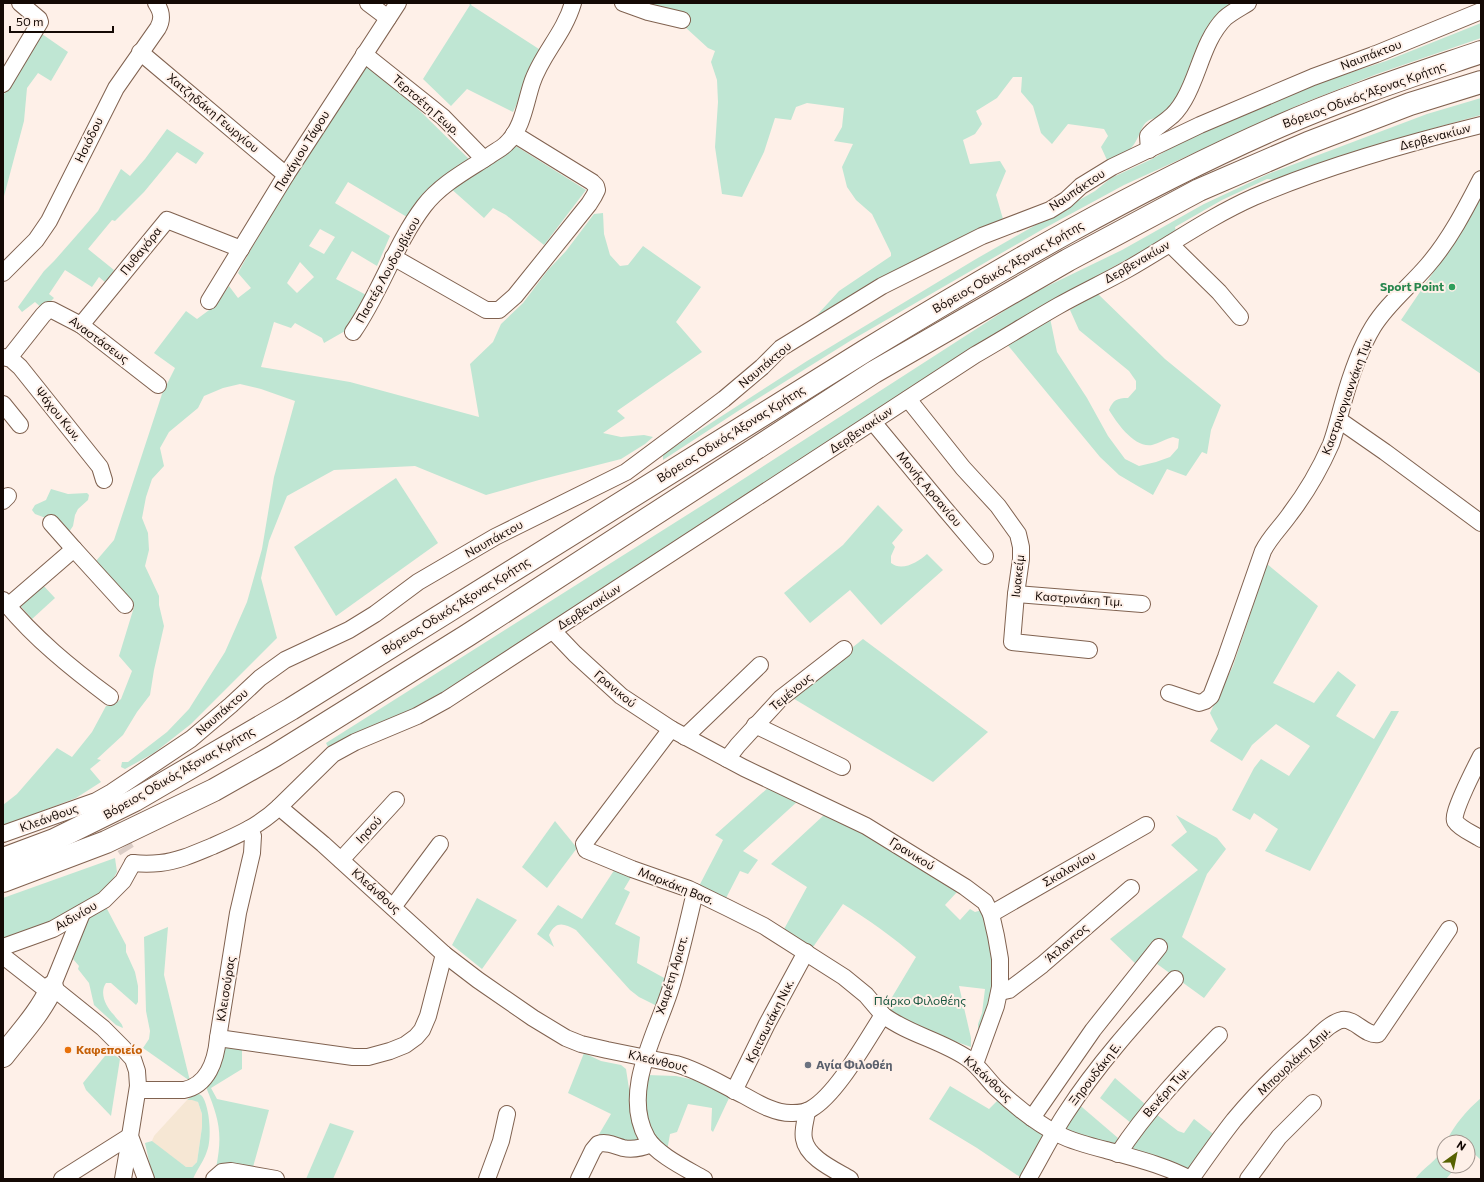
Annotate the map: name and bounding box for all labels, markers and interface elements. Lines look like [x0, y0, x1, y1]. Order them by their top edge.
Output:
scale bar [10, 8, 113, 34]
text: 50 m [16, 14, 44, 28]
street label: Ναυπάκτου [1338, 36, 1403, 72]
street label: Βόρειος Οδικός Άξονας Κρήτης [1280, 58, 1447, 130]
street label: Χατζηδάκη Γεωργίου [165, 70, 262, 155]
street label: Τερτσέτη Γεωρ. [390, 71, 463, 137]
street label: Πανάγιου Τάφου [271, 107, 332, 193]
street label: Ησιόδου [71, 114, 105, 164]
street label: Δερβενακίων [1398, 120, 1472, 152]
street label: Ναυπάκτου [1046, 165, 1107, 213]
street label: Παστέρ Λουδουβίκου [352, 214, 422, 325]
street label: Βόρειος Οδικός Άξονας Κρήτης [929, 217, 1086, 315]
street label: Πυθαγόρα [117, 224, 164, 277]
street label: Δερβενακίων [1101, 237, 1172, 286]
place label: Sport Point [1380, 279, 1444, 293]
marker: Sport Point [1447, 282, 1457, 292]
street label: Αναστάσεως [67, 313, 132, 366]
street label: Καστρινογιαννάκη Τιμ. [1318, 335, 1374, 456]
street label: Ναυπάκτου [735, 338, 794, 390]
street label: Βόρειος Οδικός Άξονας Κρήτης [654, 382, 807, 485]
street label: Ψάχου Κων. [33, 384, 85, 443]
street label: Δερβενακίων [826, 403, 895, 455]
street label: Μονής Αρσανίου [894, 448, 965, 529]
street label: Ναυπάκτου [462, 516, 525, 560]
street label: Βόρειος Οδικός Άξονας Κρήτης [379, 554, 532, 657]
street label: Ιωακείμ [1008, 554, 1026, 598]
street label: Δερβενακίων [554, 580, 623, 632]
street label: Καστρινάκη Τιμ. [1035, 588, 1124, 608]
street label: Γρανικού [592, 667, 640, 710]
street label: Τεμένους [766, 669, 815, 713]
street label: Ναυπάκτου [193, 685, 250, 738]
street label: Βόρειος Οδικός Άξονας Κρήτης [100, 723, 257, 821]
street label: Κλεάνθους [18, 800, 80, 834]
street label: Ιησού [352, 813, 384, 846]
street label: Γρανικού [888, 834, 938, 873]
street label: Σκαλανίου [1040, 847, 1098, 889]
street label: Μαρκάκη Βασ. [637, 864, 716, 907]
street label: Κλεάνθους [349, 865, 404, 916]
street label: Αιδινίου [52, 897, 99, 933]
street label: Άτλαντος [1041, 920, 1091, 965]
street label: Χαιρέτη Αριστ. [652, 933, 690, 1016]
street label: Κλεισούρας [213, 955, 237, 1022]
street label: Κριτσωτάκη Νικ. [742, 976, 796, 1065]
park label: Πάρκο Φιλοθέης [874, 993, 966, 1007]
street label: Μπουρλάκη Δημ. [1254, 1023, 1333, 1097]
street label: Ξηρουδάκη Ε. [1065, 1039, 1123, 1108]
place label: Καφεποιείο [76, 1042, 142, 1056]
marker: Καφεποιείο [63, 1045, 73, 1055]
street label: Κλεάνθους [627, 1046, 689, 1074]
street label: Κλεάνθους [962, 1052, 1016, 1104]
place label: Αγία Φιλοθέη [816, 1057, 893, 1071]
marker: Αγία Φιλοθέη [803, 1060, 813, 1070]
street label: Βενέρη Τιμ. [1140, 1063, 1191, 1119]
north arrow [1436, 1134, 1476, 1174]
text: N [1455, 1137, 1469, 1153]

